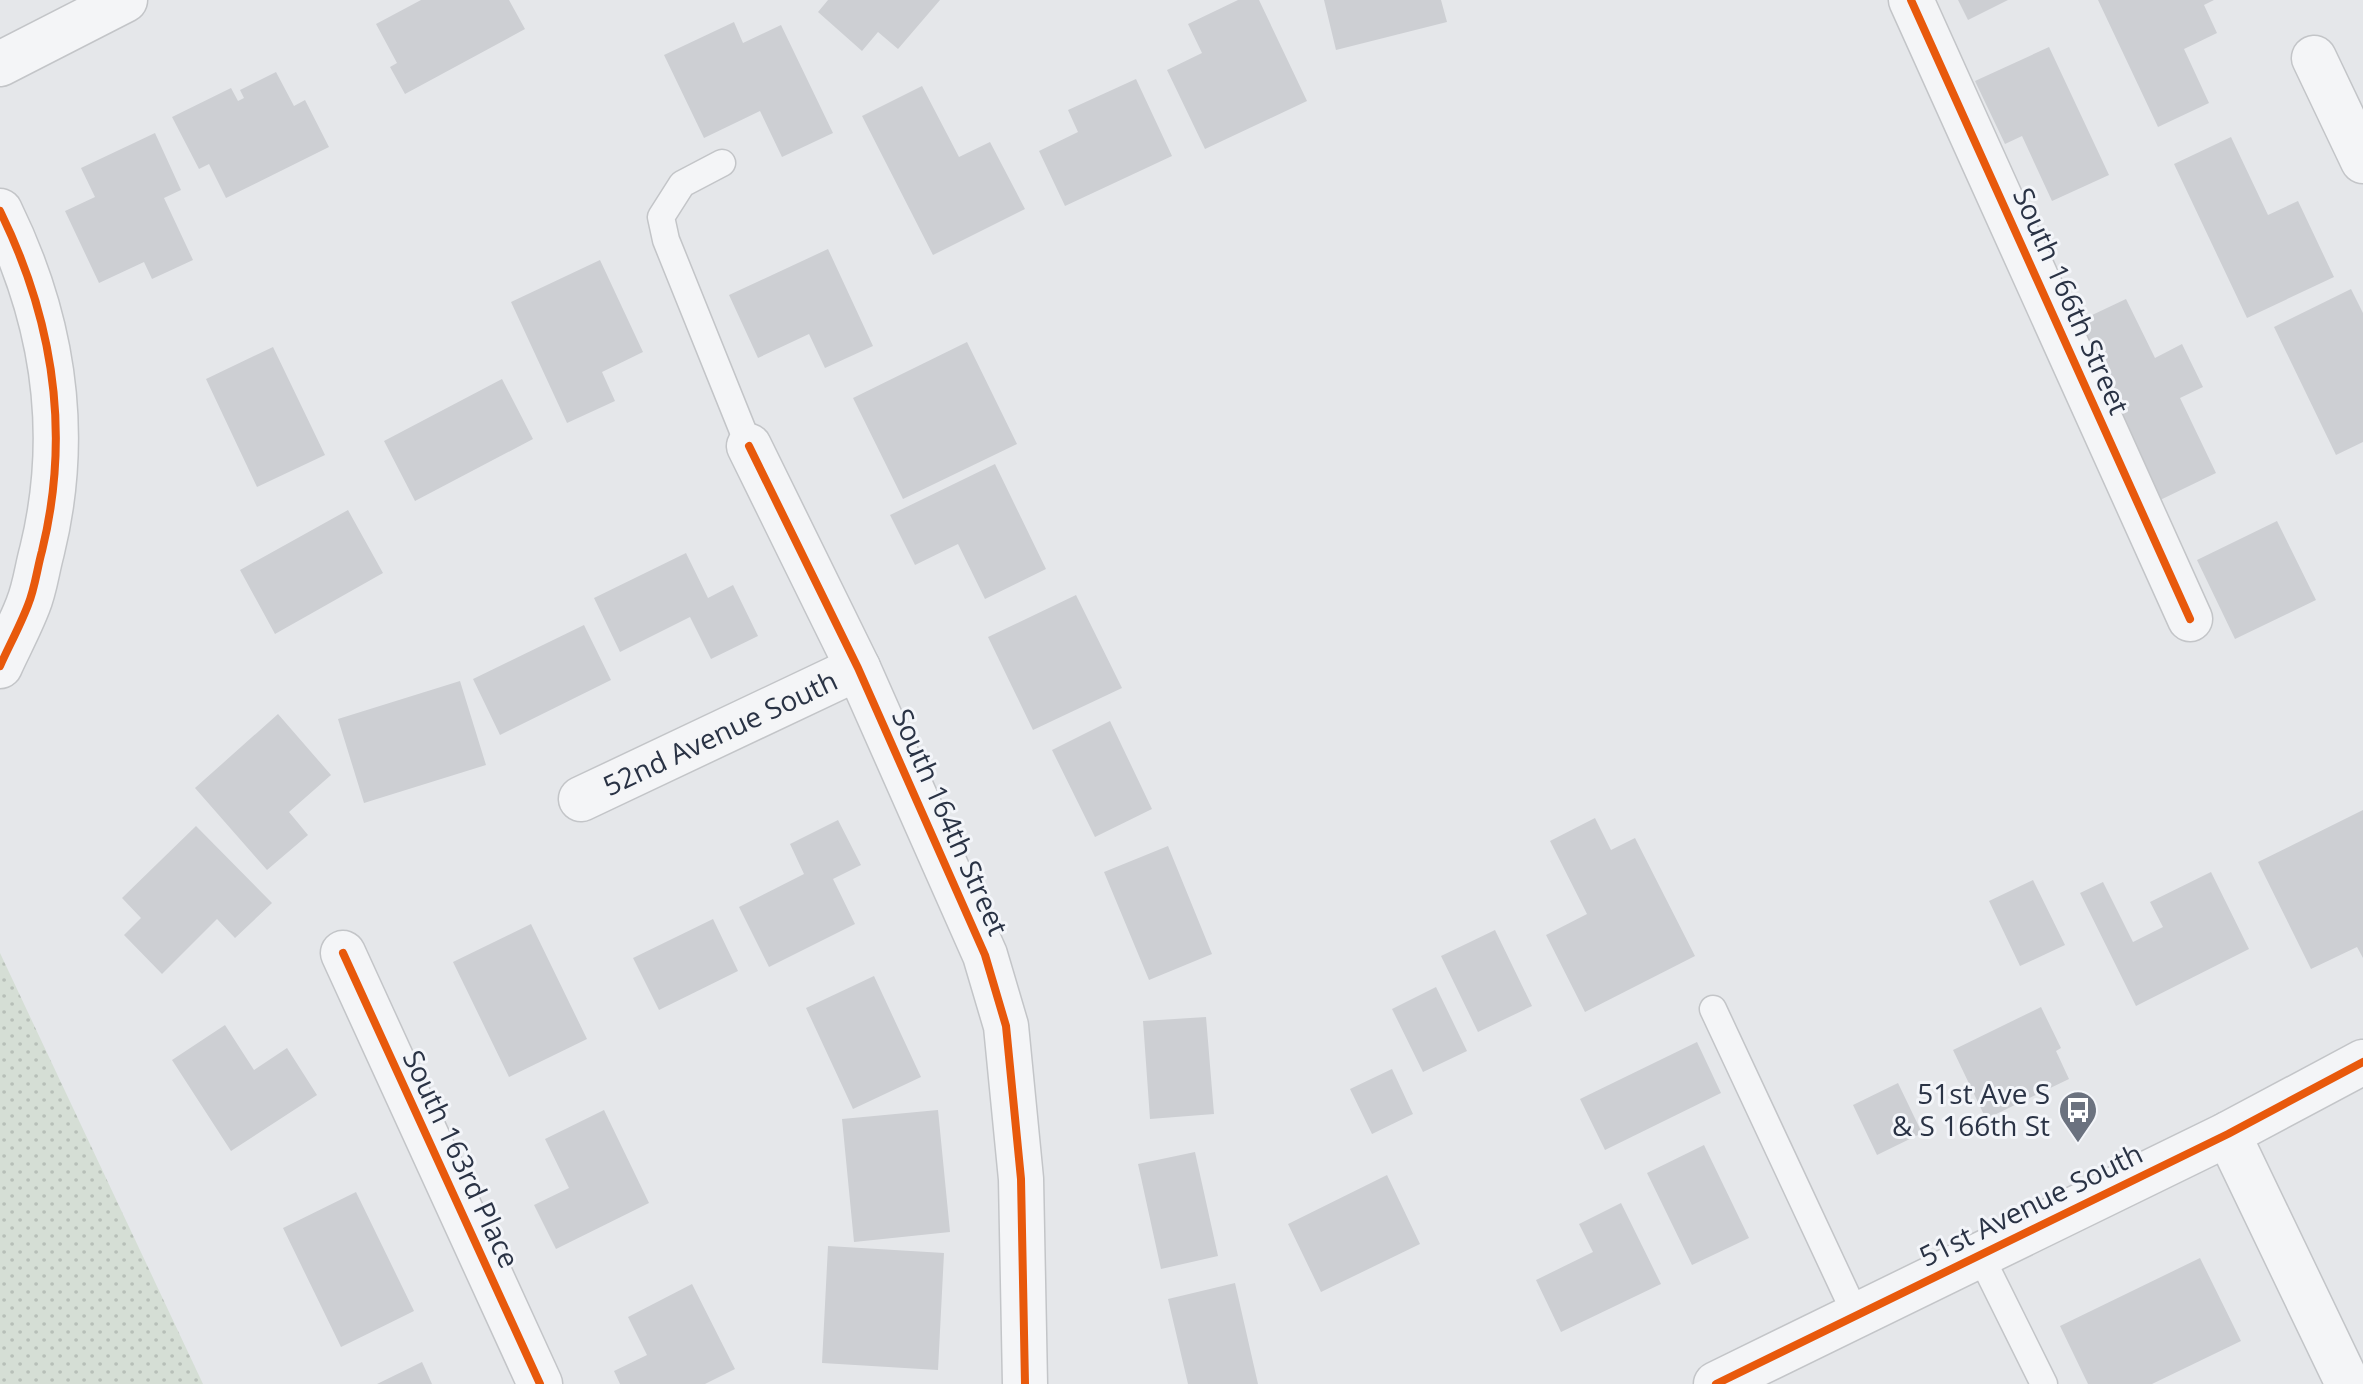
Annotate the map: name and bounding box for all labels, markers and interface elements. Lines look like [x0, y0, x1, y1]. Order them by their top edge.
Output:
street label: South 166th Street [2005, 181, 2139, 420]
street label: 52nd Avenue South [596, 661, 843, 804]
street label: South 164th Street [884, 702, 1018, 941]
street label: South 163rd Place [395, 1043, 529, 1274]
place label: 51st Ave S & S 166th St [1892, 1074, 2050, 1144]
bus stop icon: 51st Ave S & S 166th St [2057, 1089, 2099, 1144]
street label: 51st Avenue South [1913, 1134, 2149, 1275]

